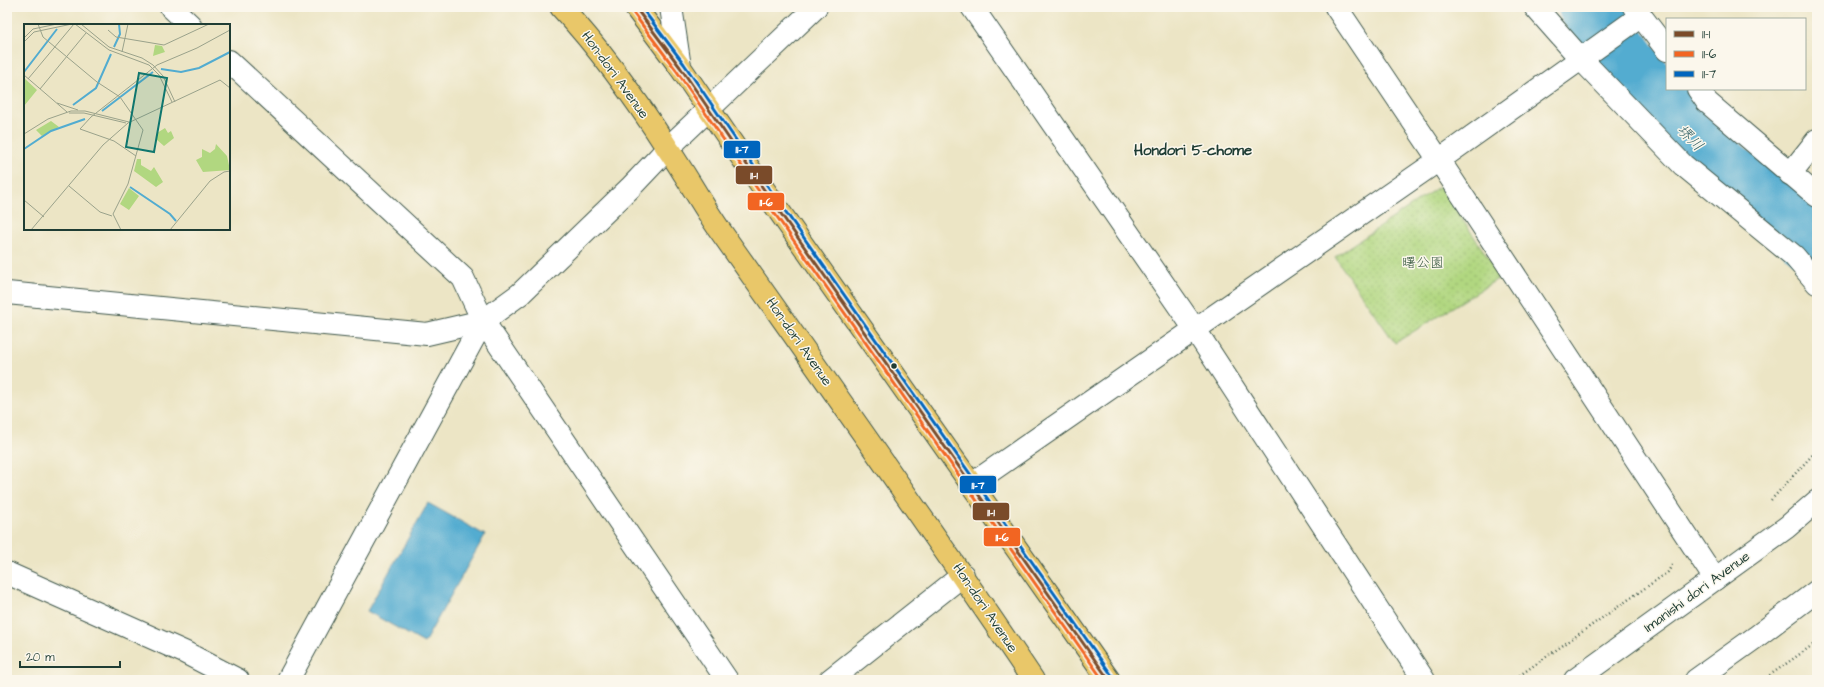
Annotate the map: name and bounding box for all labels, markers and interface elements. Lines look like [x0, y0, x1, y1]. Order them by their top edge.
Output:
legend [1666, 18, 1806, 90]
inset map [24, 24, 230, 230]
text: 11-1 [1702, 26, 1711, 43]
street label: Hon-dori Avenue [576, 27, 654, 123]
text: 11-6 [1702, 46, 1717, 63]
text: 11-7 [1702, 66, 1717, 83]
water label: 堺川 [1672, 120, 1708, 156]
line badge: 11-7 [723, 140, 761, 159]
district label: Hondori 5-chome [1134, 140, 1252, 161]
text: 11-7 [736, 142, 749, 157]
line badge: 11-1 [735, 165, 773, 185]
text: 11-1 [750, 168, 758, 183]
line badge: 11-6 [747, 192, 785, 211]
text: 11-6 [759, 195, 773, 210]
park label: 曙公園 [1402, 253, 1444, 273]
street label: Hon-dori Avenue [761, 294, 837, 391]
unlabelled marker [889, 361, 899, 371]
line badge: 11-7 [959, 475, 997, 494]
text: 11-7 [972, 478, 985, 493]
line badge: 11-1 [972, 502, 1010, 521]
text: 11-1 [987, 505, 995, 520]
line badge: 11-6 [983, 527, 1021, 547]
text: 11-6 [995, 530, 1009, 545]
street label: Imanishi dori Avenue [1640, 546, 1755, 637]
street label: Hon-dori Avenue [948, 559, 1023, 657]
scale bar [20, 643, 120, 669]
text: 20 m [26, 649, 55, 666]

